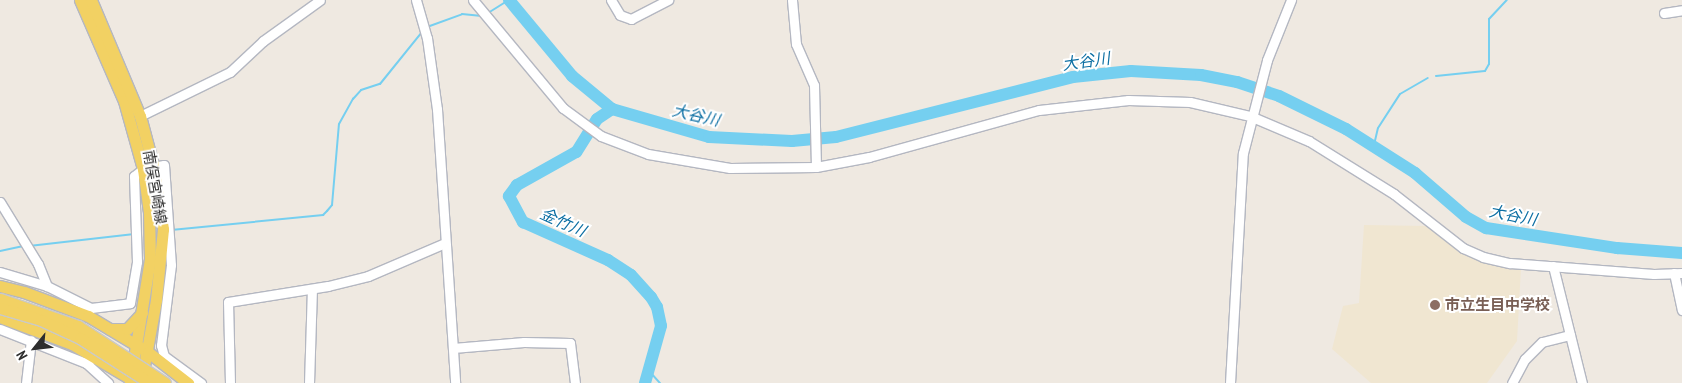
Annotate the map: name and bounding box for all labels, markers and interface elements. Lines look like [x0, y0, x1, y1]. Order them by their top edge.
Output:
water label: 大谷川 [1061, 48, 1111, 74]
water label: 大谷川 [670, 100, 722, 130]
street label: 南俣宮崎線 [140, 149, 170, 225]
water label: 大谷川 [1488, 201, 1538, 229]
water label: 金竹川 [537, 203, 589, 241]
place label: 市立生目中学校 [1445, 296, 1550, 314]
marker: 市立生目中学校 [1429, 299, 1441, 311]
north arrow [10, 323, 60, 373]
text: N [12, 348, 32, 363]

